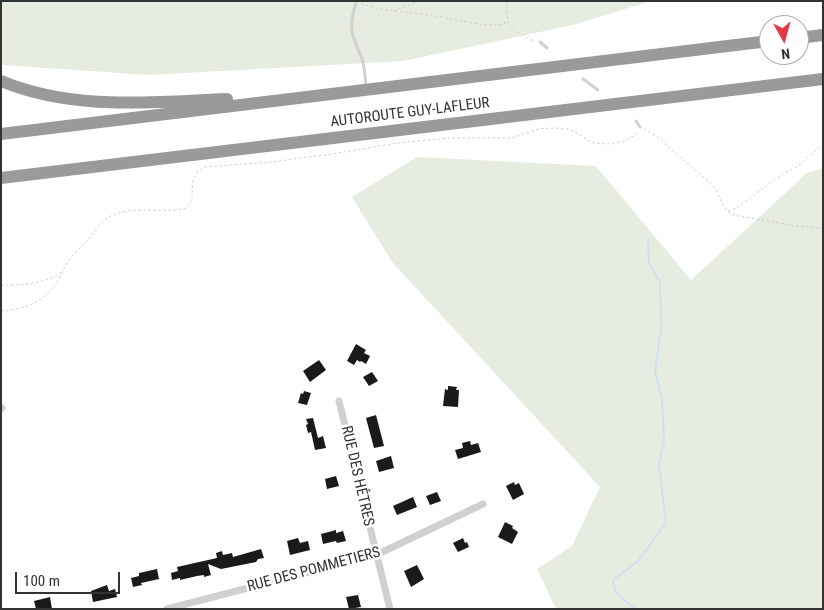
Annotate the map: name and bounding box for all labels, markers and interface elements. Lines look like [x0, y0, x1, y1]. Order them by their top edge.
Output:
north arrow [759, 15, 809, 65]
text: N [780, 45, 791, 62]
street label: AUTOROUTE GUY-LAFLEUR [329, 94, 491, 132]
street label: RUE DES HÊTRES [337, 424, 377, 528]
street label: RUE DES POMMETIERS [246, 544, 382, 596]
scale bar [18, 562, 122, 594]
text: 100 m [23, 572, 60, 590]

